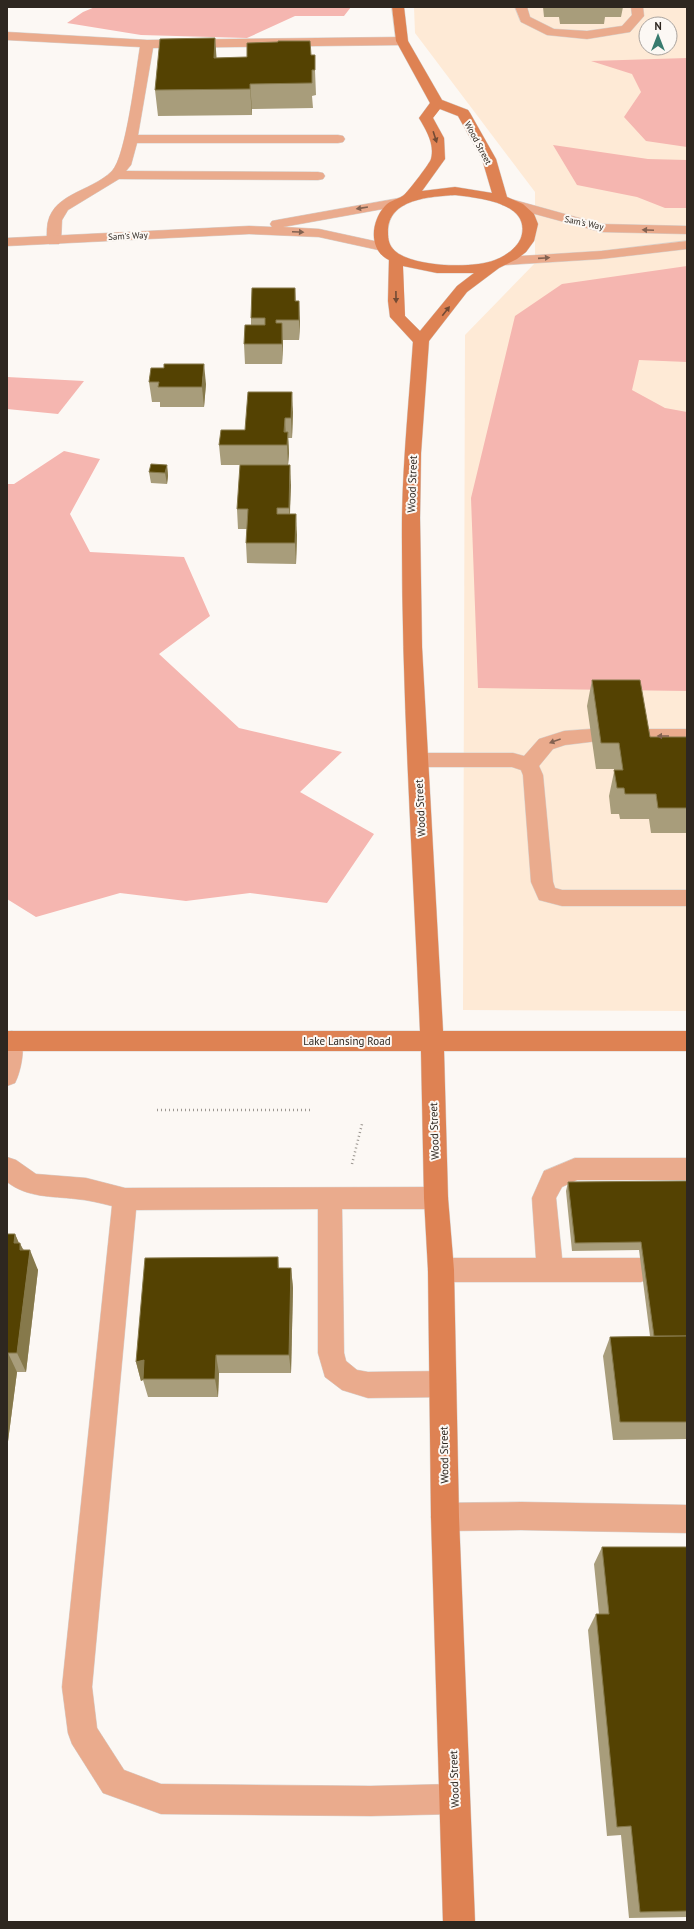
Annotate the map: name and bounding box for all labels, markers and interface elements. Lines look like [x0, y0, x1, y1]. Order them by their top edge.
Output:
north arrow [638, 16, 678, 56]
text: N [654, 19, 662, 33]
street label: Wood Street [463, 119, 494, 166]
one-way arrow [432, 131, 438, 143]
one-way arrow [356, 205, 368, 211]
street label: Sam's Way [564, 213, 605, 232]
one-way arrow [641, 227, 654, 233]
street label: Sam's Way [108, 229, 149, 242]
one-way arrow [292, 229, 304, 236]
one-way arrow [538, 255, 550, 262]
one-way arrow [393, 291, 399, 304]
one-way arrow [441, 305, 450, 316]
street label: Wood Street [404, 455, 420, 513]
one-way arrow [656, 733, 669, 739]
one-way arrow [548, 738, 560, 744]
street label: Wood Street [411, 779, 428, 837]
street label: Lake Lansing Road [303, 1034, 391, 1048]
street label: Wood Street [426, 1102, 442, 1160]
street label: Wood Street [436, 1426, 451, 1484]
street label: Wood Street [446, 1750, 462, 1808]

